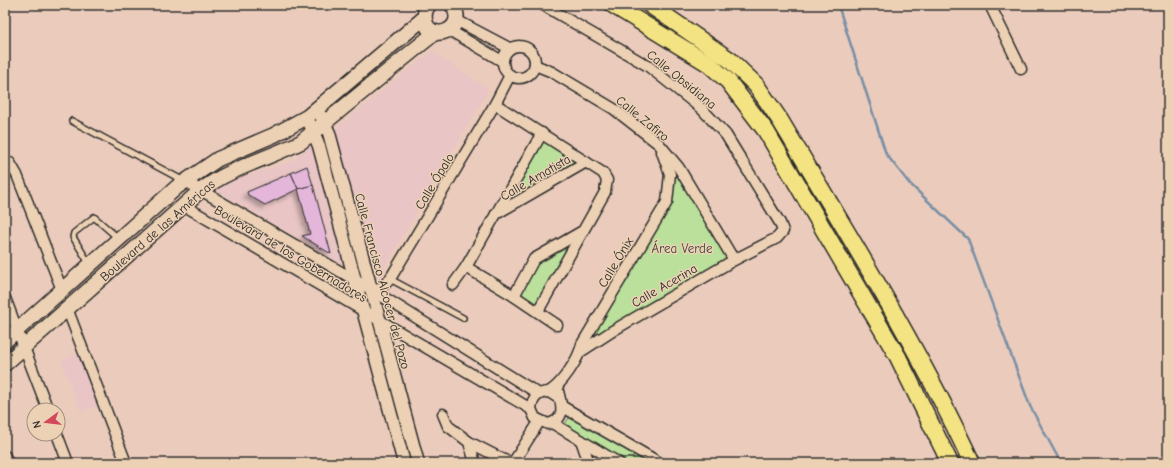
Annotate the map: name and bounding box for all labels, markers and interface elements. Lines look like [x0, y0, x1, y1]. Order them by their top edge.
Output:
street label: Calle Obsidiana [644, 47, 720, 112]
street label: Calle Zafiro [613, 92, 672, 144]
street label: Calle Ópalo [411, 150, 457, 212]
street label: Calle Amatista [498, 151, 573, 204]
street label: Boulevard de las Américas [97, 176, 218, 284]
street label: Calle Francisco Alcocer del Pozo [352, 192, 413, 371]
street label: Boulevard de los Gobernadores [212, 202, 370, 305]
street label: Calle Ónix [594, 233, 637, 290]
park label: Área Verde [652, 240, 713, 256]
street label: Calle Acerina [629, 261, 700, 310]
north arrow [26, 402, 66, 442]
text: N [30, 419, 44, 430]

